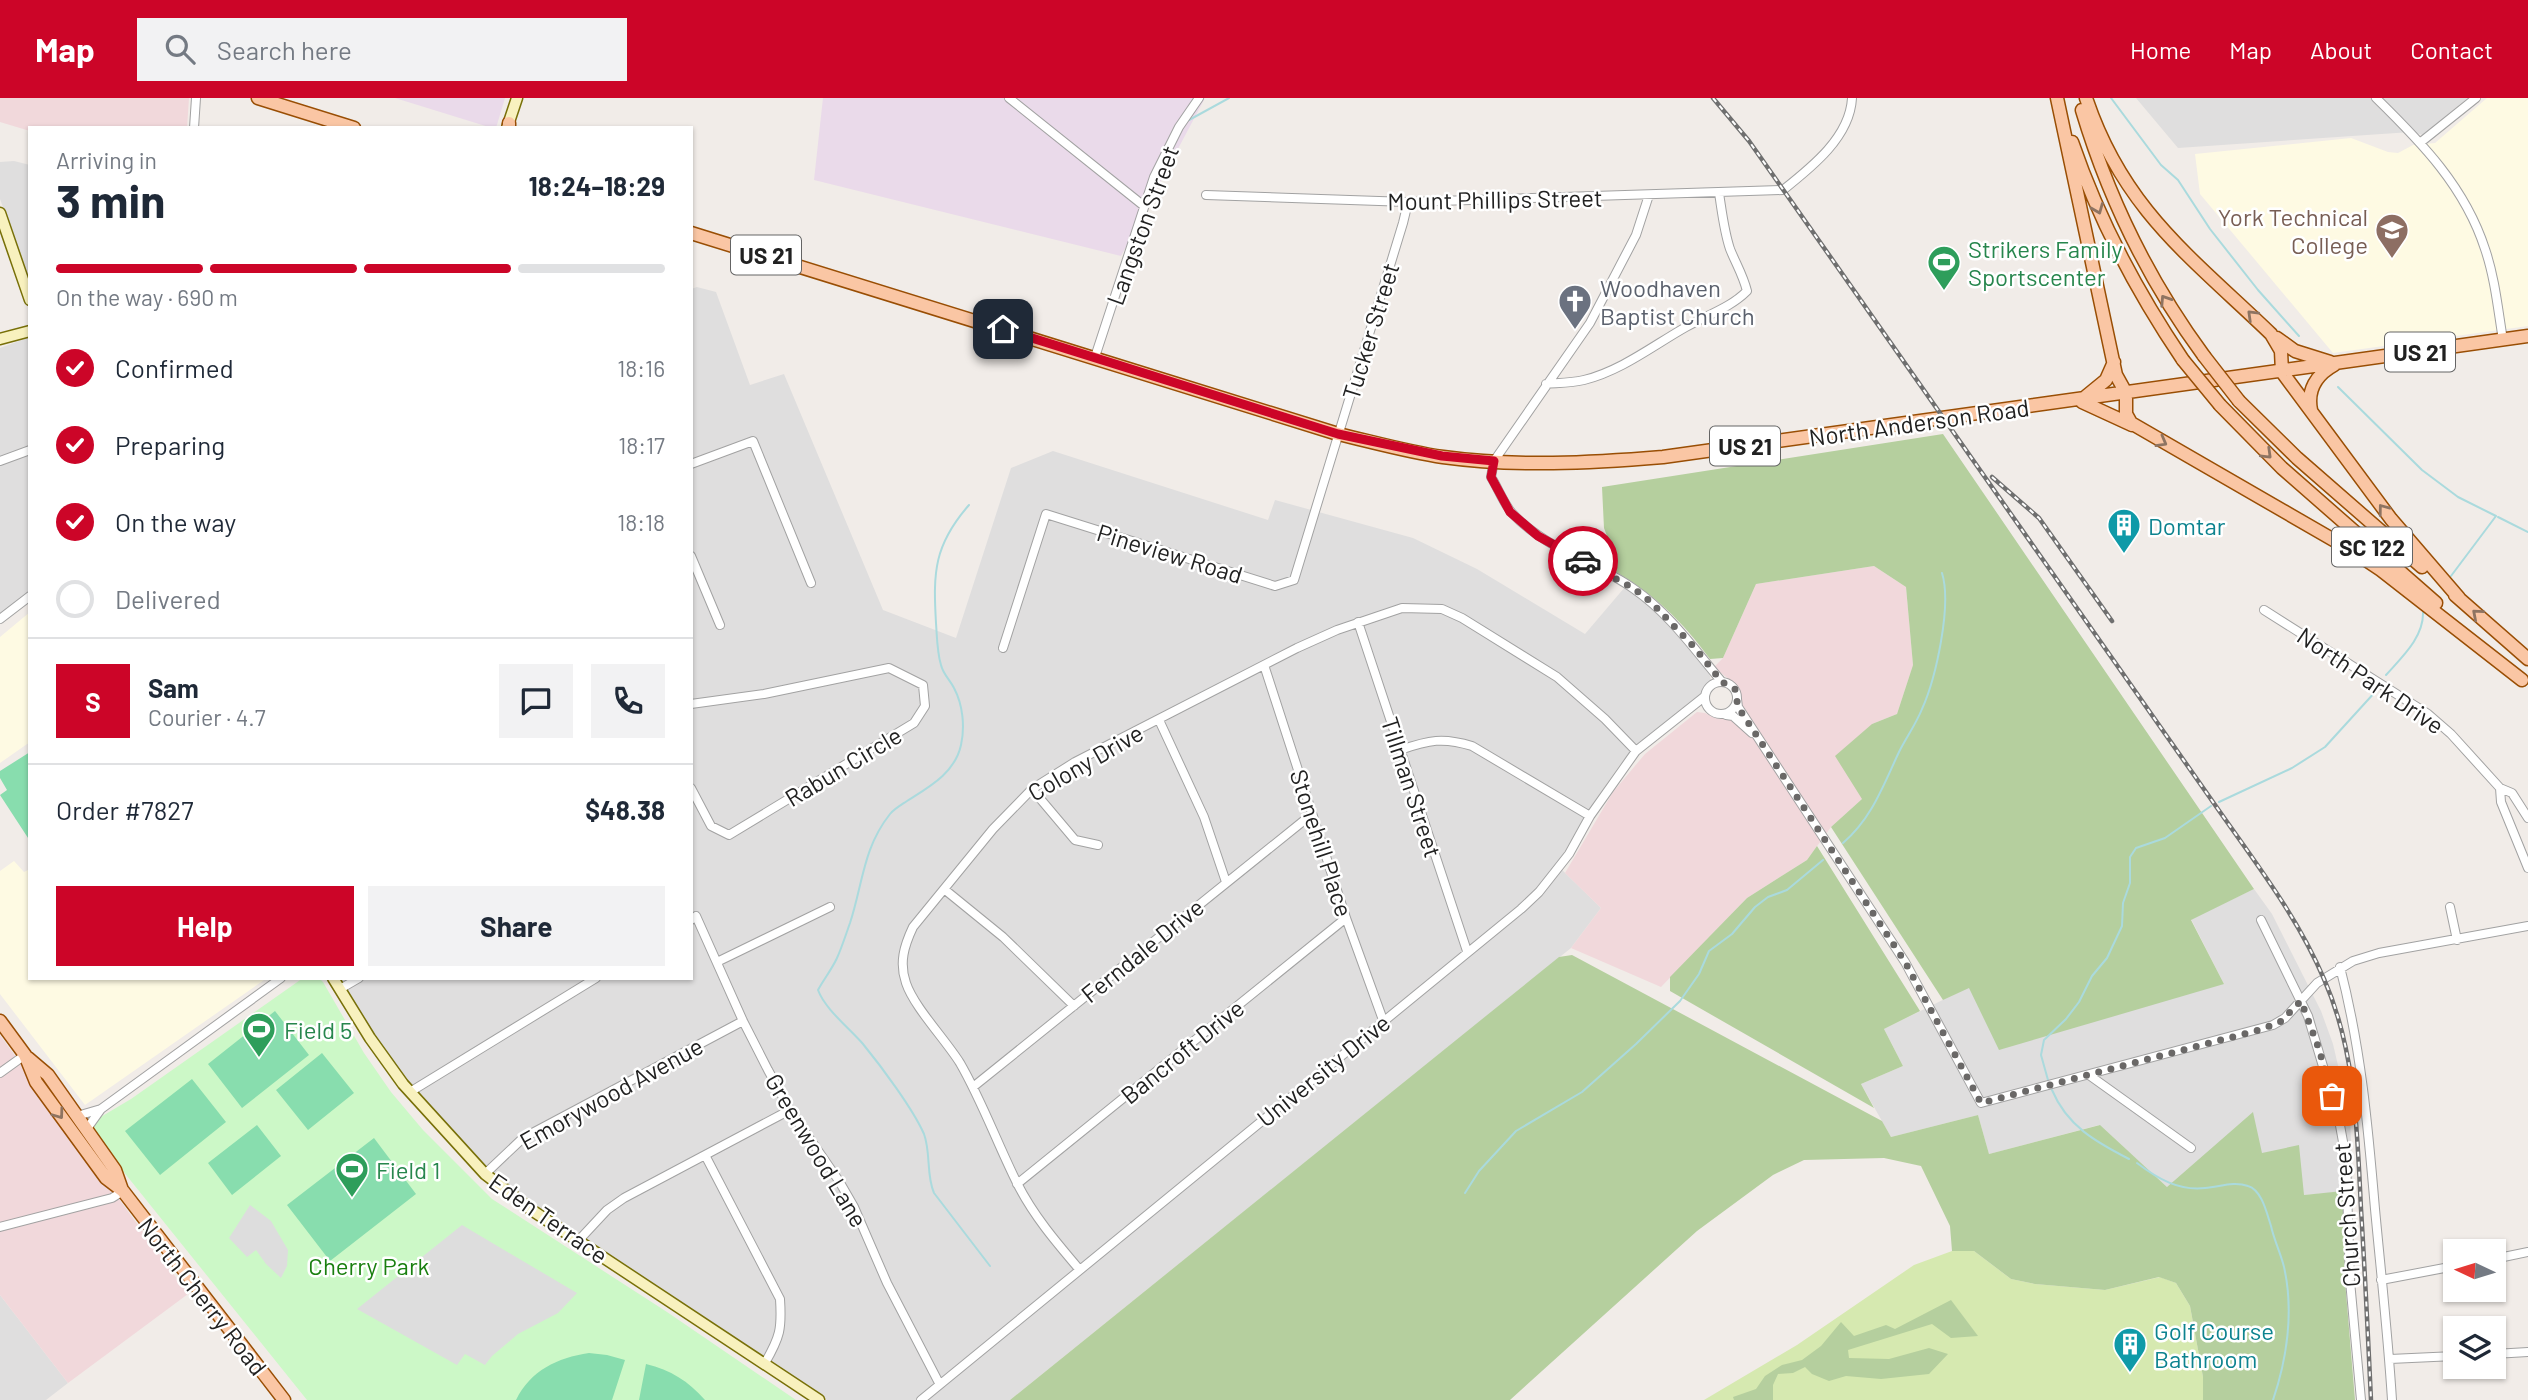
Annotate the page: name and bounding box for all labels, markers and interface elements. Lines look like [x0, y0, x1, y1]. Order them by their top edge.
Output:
search box [137, 18, 627, 81]
text: Map [35, 29, 95, 69]
icon: search [161, 30, 199, 68]
text: Search here [217, 34, 352, 65]
text: Home [2130, 35, 2191, 64]
text: Map [2229, 35, 2272, 64]
text: About [2310, 35, 2372, 64]
text: Contact [2410, 35, 2493, 64]
street label: Langston Street [1100, 141, 1184, 309]
text: Arriving in [56, 146, 157, 174]
text: 18:24–18:29 [528, 170, 665, 201]
text: 3 min [56, 172, 165, 227]
street label: Mount Phillips Street [1387, 183, 1603, 215]
one-way arrow [2090, 201, 2104, 214]
place label: York Technical College [2218, 202, 2368, 259]
school or university icon: York Technical College [2373, 211, 2411, 260]
place label: Strikers Family Sportscenter [1968, 234, 2123, 291]
road number: US 21 [731, 236, 801, 274]
sports icon: Strikers Family Sportscenter [1925, 243, 1963, 292]
street label: Tucker Street [1335, 259, 1405, 403]
place label: Woodhaven Baptist Church [1600, 273, 1755, 330]
church icon: Woodhaven Baptist Church [1556, 282, 1594, 331]
text: On the way · 690 m [56, 283, 238, 311]
one-way arrow [2160, 295, 2173, 308]
pin [973, 299, 1033, 359]
icon: home [984, 310, 1022, 348]
one-way arrow [2247, 311, 2260, 324]
road number: US 21 [2385, 332, 2455, 372]
icon: check [56, 349, 94, 387]
text: Confirmed [115, 352, 234, 383]
text: 18:16 [617, 354, 665, 382]
street label: North Anderson Road [1807, 392, 2031, 452]
icon: check [56, 426, 94, 464]
road number: US 21 [1710, 426, 1780, 466]
text: Preparing [115, 429, 225, 460]
text: 18:17 [618, 431, 665, 459]
one-way arrow [2155, 434, 2168, 447]
one-way arrow [2259, 446, 2272, 458]
icon: check [56, 503, 94, 541]
one-way arrow [2379, 504, 2391, 516]
text: On the way [115, 506, 236, 537]
building icon: Domtar [2105, 506, 2143, 555]
text: 18:18 [617, 508, 665, 536]
place label: Domtar [2148, 511, 2226, 540]
street label: Pineview Road [1094, 517, 1246, 589]
courier [1548, 526, 1618, 596]
road number: SC 122 [2332, 528, 2412, 566]
icon: car [1564, 542, 1602, 580]
text: Delivered [115, 583, 221, 614]
one-way arrow [2472, 610, 2485, 622]
street label: North Park Drive [2292, 620, 2450, 740]
button: chat [499, 664, 573, 738]
button: phone [591, 664, 665, 738]
text: Sam [148, 672, 199, 703]
text: S [85, 686, 101, 717]
text: Courier · 4.7 [148, 703, 266, 731]
street label: Tillman Street [1376, 713, 1448, 861]
street label: Colony Drive [1022, 717, 1148, 807]
street label: Rabun Circle [779, 720, 907, 812]
street label: Stonehill Place [1285, 766, 1359, 920]
text: Order #7827 [56, 794, 193, 825]
text: $48.38 [585, 794, 665, 825]
button: Help [56, 886, 354, 966]
button: Share [368, 886, 665, 966]
street label: Ferndale Drive [1075, 892, 1209, 1008]
street label: Bancroft Drive [1115, 993, 1249, 1109]
street label: University Drive [1251, 1008, 1395, 1132]
sports icon: Field 5 [240, 1010, 278, 1059]
place label: Field 5 [284, 1015, 352, 1044]
street label: Emorywood Avenue [514, 1031, 708, 1155]
pin [2302, 1066, 2362, 1126]
street label: Greenwood Lane [760, 1068, 874, 1232]
icon: bag [2313, 1077, 2351, 1115]
one-way arrow [51, 1106, 63, 1119]
street label: Church Street [2326, 1142, 2366, 1288]
sports icon: Field 1 [333, 1150, 371, 1199]
place label: Field 1 [376, 1155, 440, 1184]
street label: Eden Terrace [484, 1167, 614, 1269]
street label: North Cherry Road [132, 1211, 274, 1381]
north arrow [2443, 1239, 2506, 1302]
map controls [2443, 1239, 2506, 1379]
park label: Cherry Park [308, 1251, 430, 1280]
place label: Golf Course Bathroom [2154, 1316, 2274, 1373]
button: layers [2443, 1316, 2506, 1379]
building icon: Golf Course Bathroom [2111, 1325, 2149, 1374]

